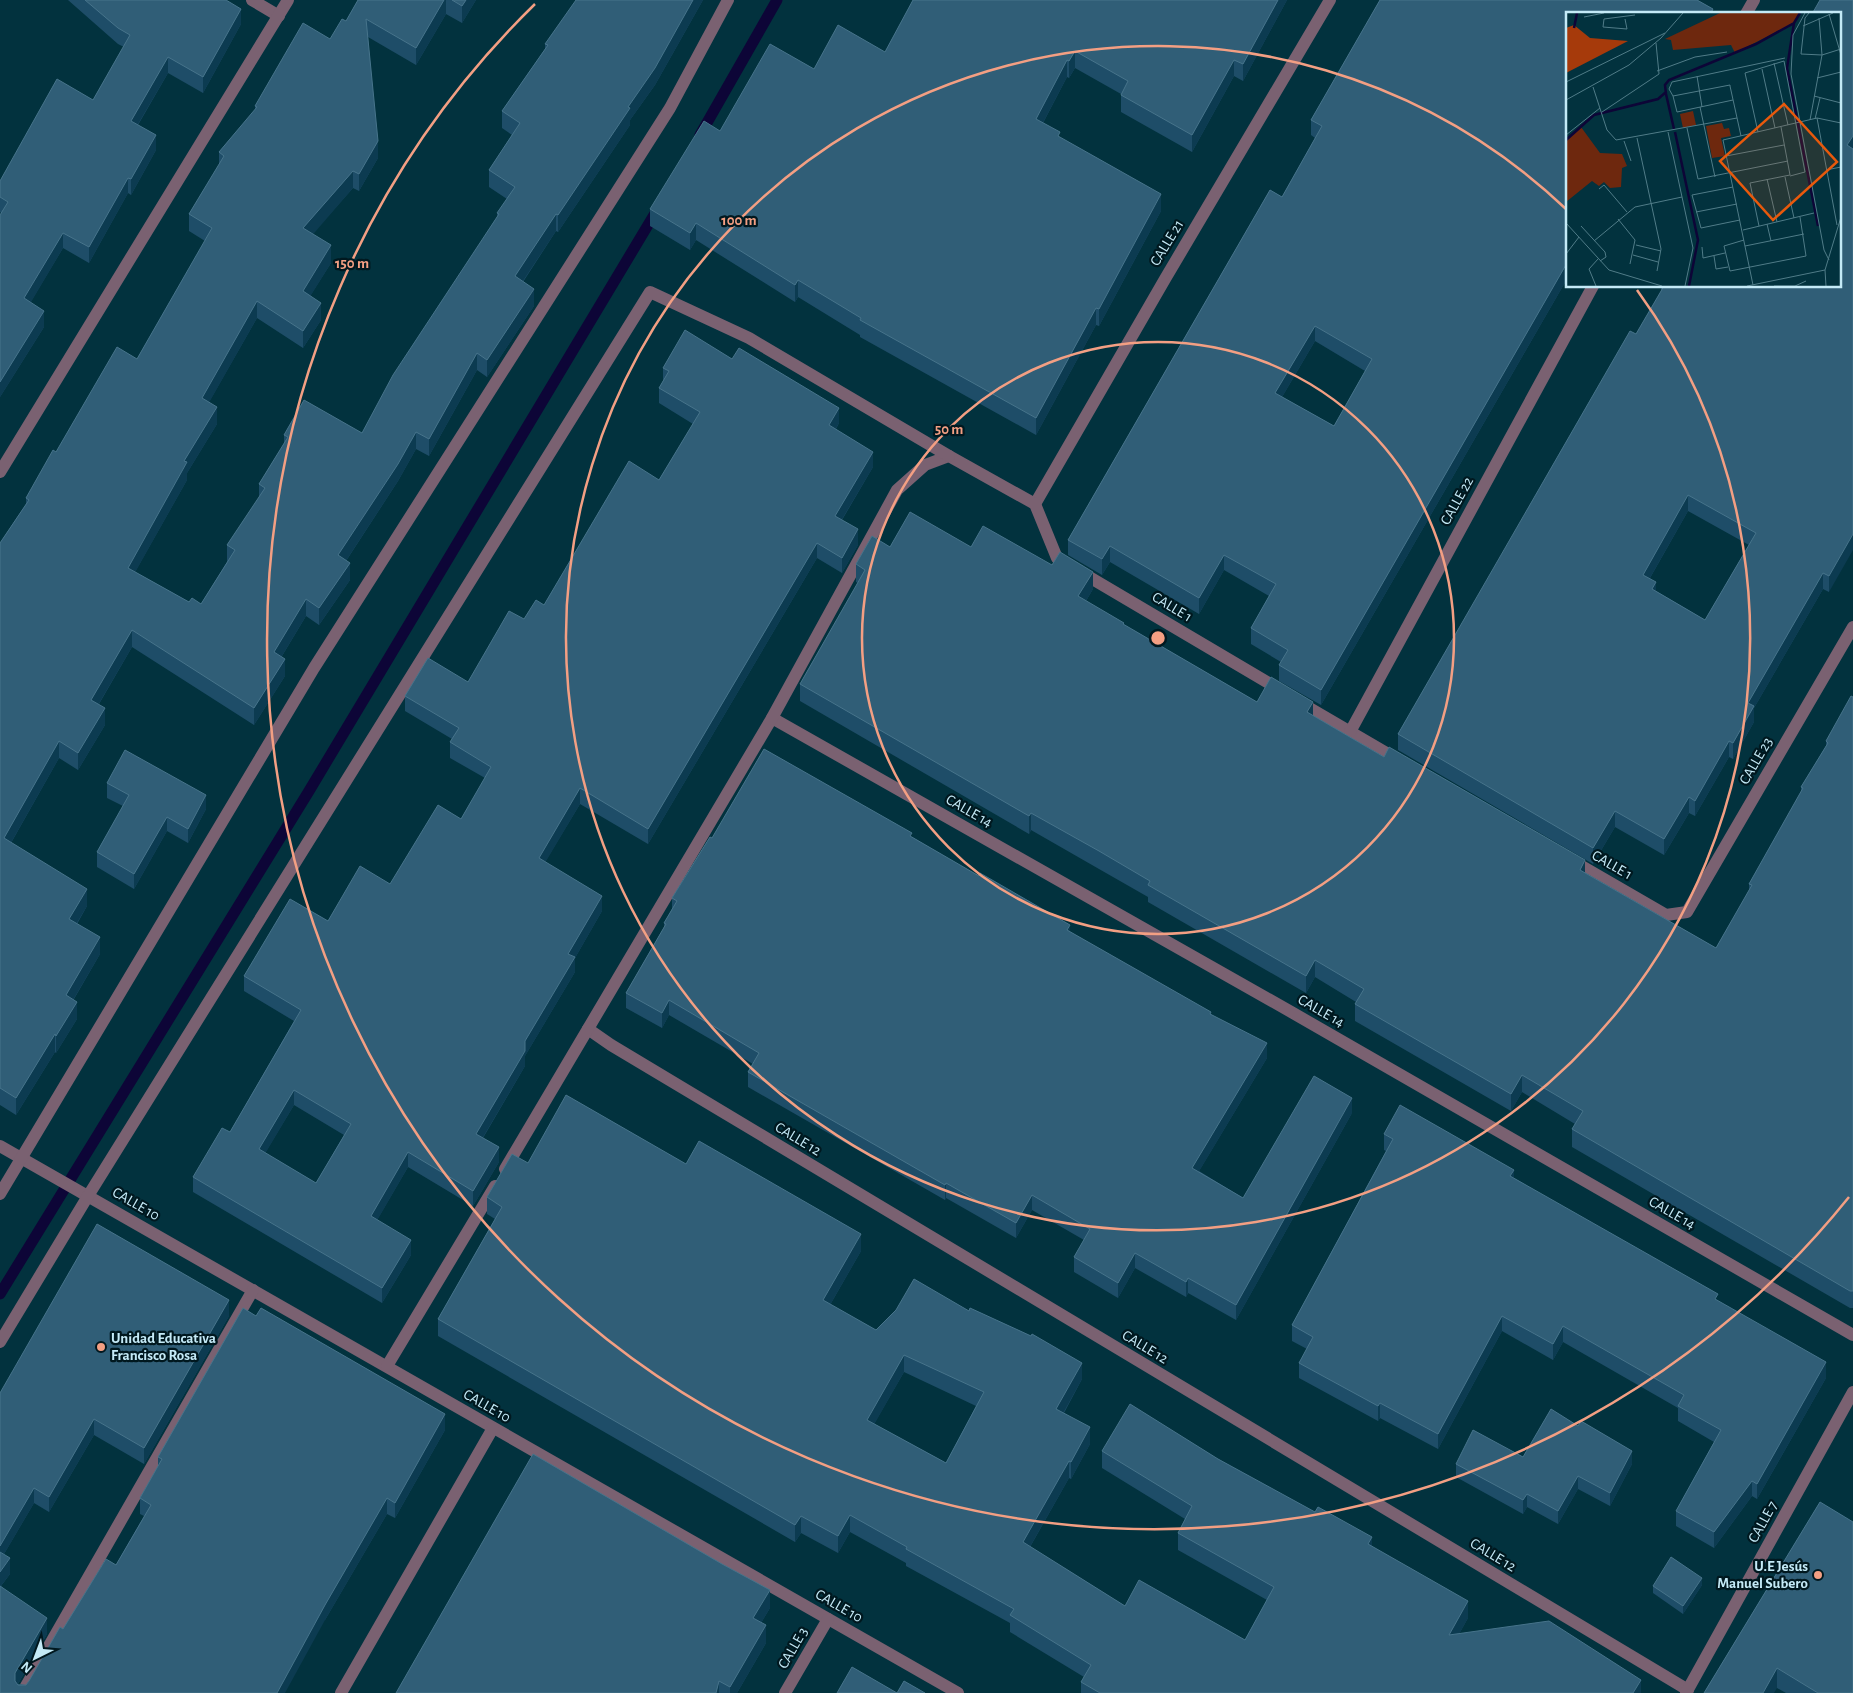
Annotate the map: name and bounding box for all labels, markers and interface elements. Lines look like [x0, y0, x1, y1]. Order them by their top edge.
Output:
inset map [1566, 12, 1840, 288]
text: 100 m [721, 213, 757, 228]
street label: CALLE 21 [1148, 217, 1186, 269]
text: 150 m [335, 256, 369, 271]
text: 50 m [935, 422, 963, 437]
street label: CALLE 22 [1438, 474, 1476, 528]
street label: CALLE 1 [1149, 589, 1195, 625]
centre of rings [1149, 629, 1167, 647]
street label: CALLE 23 [1737, 735, 1775, 787]
street label: CALLE 14 [943, 792, 995, 830]
street label: CALLE 1 [1589, 848, 1635, 882]
street label: CALLE 14 [1295, 992, 1347, 1030]
street label: CALLE 12 [772, 1120, 824, 1159]
street label: CALLE 10 [110, 1185, 162, 1223]
street label: CALLE 14 [1646, 1194, 1698, 1232]
street label: CALLE 12 [1119, 1328, 1171, 1367]
place label: Unidad Educativa Francisco Rosa [111, 1331, 216, 1363]
marker: Unidad Educativa Francisco Rosa [95, 1341, 107, 1353]
street label: CALLE 10 [461, 1387, 513, 1425]
street label: CALLE 7 [1746, 1499, 1780, 1545]
street label: CALLE 12 [1467, 1536, 1519, 1575]
place label: U.E Jesús Manuel Subero [1717, 1559, 1808, 1591]
marker: U.E Jesús Manuel Subero [1812, 1569, 1824, 1581]
street label: CALLE 10 [813, 1587, 865, 1625]
street label: CALLE 3 [775, 1625, 811, 1671]
north arrow [10, 1633, 60, 1683]
text: N [19, 1658, 35, 1675]

